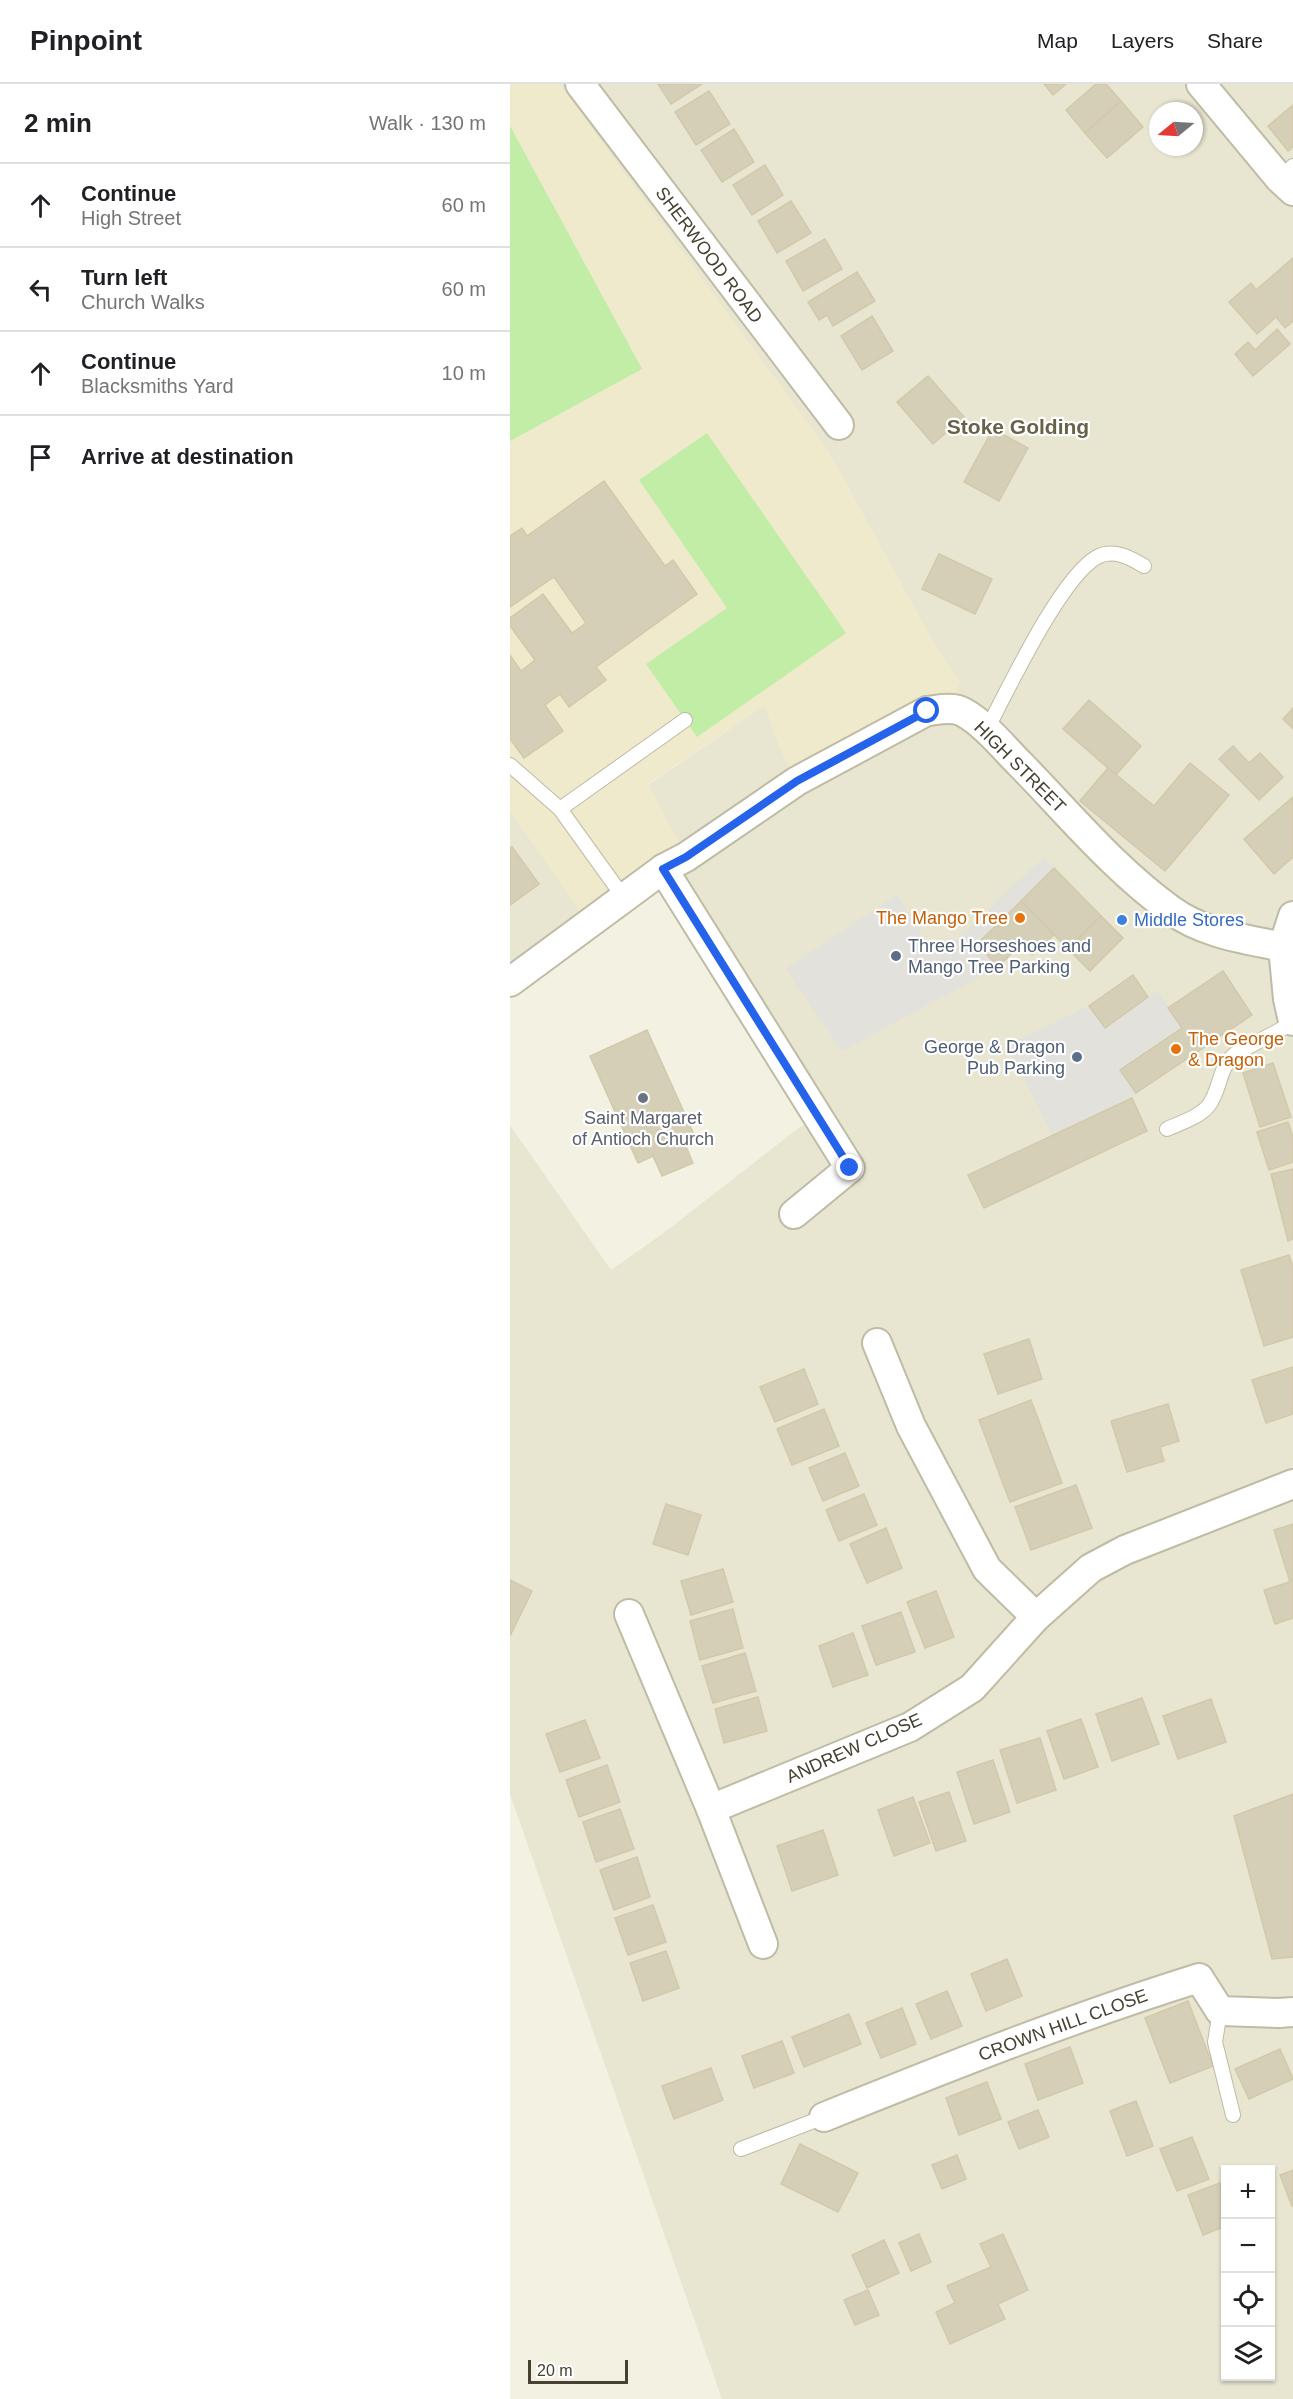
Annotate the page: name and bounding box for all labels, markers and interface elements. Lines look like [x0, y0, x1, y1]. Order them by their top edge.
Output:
text: Pinpoint [30, 25, 142, 56]
text: Map [1037, 29, 1078, 52]
text: Layers [1111, 29, 1174, 52]
text: Share [1207, 29, 1263, 52]
north arrow [1149, 102, 1203, 156]
text: 2 min [24, 108, 92, 138]
text: Walk · 130 m [369, 112, 486, 134]
text: Continue [81, 181, 176, 206]
street label: SHERWOOD ROAD [651, 183, 767, 327]
icon: ahead [24, 189, 57, 222]
text: 60 m [442, 194, 486, 216]
text: High Street [81, 207, 181, 229]
text: Turn left [81, 265, 167, 290]
icon: left [24, 273, 57, 306]
text: 60 m [442, 278, 486, 300]
text: Church Walks [81, 291, 205, 313]
text: Continue [81, 349, 176, 374]
icon: ahead [24, 357, 57, 390]
text: 10 m [442, 362, 486, 384]
text: Blacksmiths Yard [81, 375, 234, 397]
district label: Stoke Golding [947, 415, 1089, 438]
icon: arrive [24, 441, 57, 474]
text: Arrive at destination [81, 444, 294, 469]
route start [913, 697, 939, 723]
street label: HIGH STREET [970, 717, 1070, 817]
place label: The Mango Tree [876, 908, 1008, 928]
place label: Middle Stores [1134, 910, 1244, 930]
marker: The Mango Tree [1013, 911, 1027, 925]
marker: Middle Stores [1115, 913, 1129, 927]
place label: Three Horseshoes and Mango Tree Parking [908, 936, 1091, 977]
marker: Three Horseshoes and Mango Tree Parking [889, 949, 903, 963]
place label: The George & Dragon [1188, 1029, 1284, 1070]
place label: George & Dragon Pub Parking [924, 1037, 1065, 1078]
marker: The George & Dragon [1169, 1042, 1183, 1056]
marker: George & Dragon Pub Parking [1070, 1050, 1084, 1064]
marker: Saint Margaret of Antioch Church [636, 1091, 650, 1105]
place label: Saint Margaret of Antioch Church [572, 1108, 714, 1149]
route end [836, 1154, 862, 1180]
street label: ANDREW CLOSE [783, 1709, 925, 1787]
street label: CROWN HILL CLOSE [976, 1985, 1150, 2065]
map controls [1221, 2165, 1275, 2381]
button: + [1221, 2165, 1275, 2219]
button: − [1221, 2219, 1275, 2273]
button: locate [1221, 2273, 1275, 2327]
button: layers [1221, 2327, 1275, 2381]
scale bar [528, 2357, 628, 2384]
text: 20 m [537, 2362, 573, 2379]

